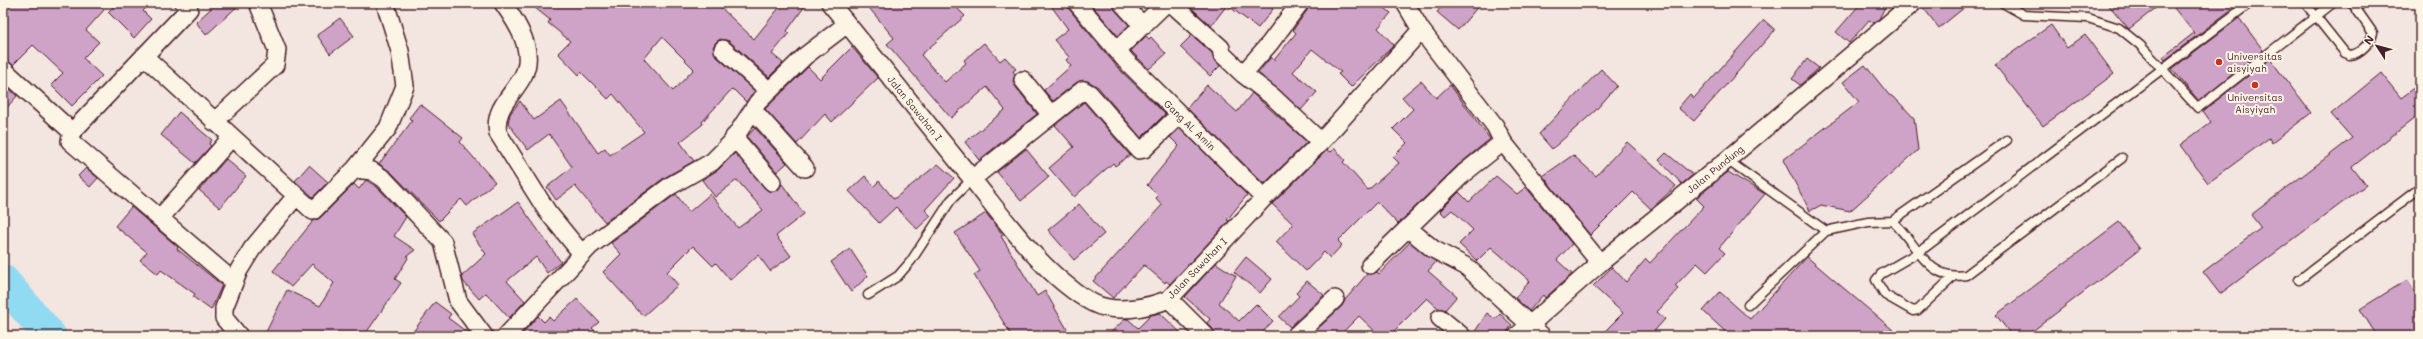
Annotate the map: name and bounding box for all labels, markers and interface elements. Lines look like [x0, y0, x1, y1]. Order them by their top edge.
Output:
north arrow [2357, 26, 2397, 66]
text: N [2360, 32, 2377, 48]
place label: Universitas aisyiyah [2227, 49, 2282, 75]
marker: Universitas aisyiyah [2214, 57, 2224, 67]
street label: Jalan Sawahan I [884, 72, 946, 144]
marker: Universitas Aisyiyah [2250, 80, 2260, 90]
place label: Universitas Aisyiyah [2227, 90, 2283, 116]
street label: Gang AL Amin [1161, 97, 1219, 153]
street label: Jalan Pundung [1684, 142, 1747, 196]
street label: Jalan Sawahan I [1164, 234, 1230, 302]

